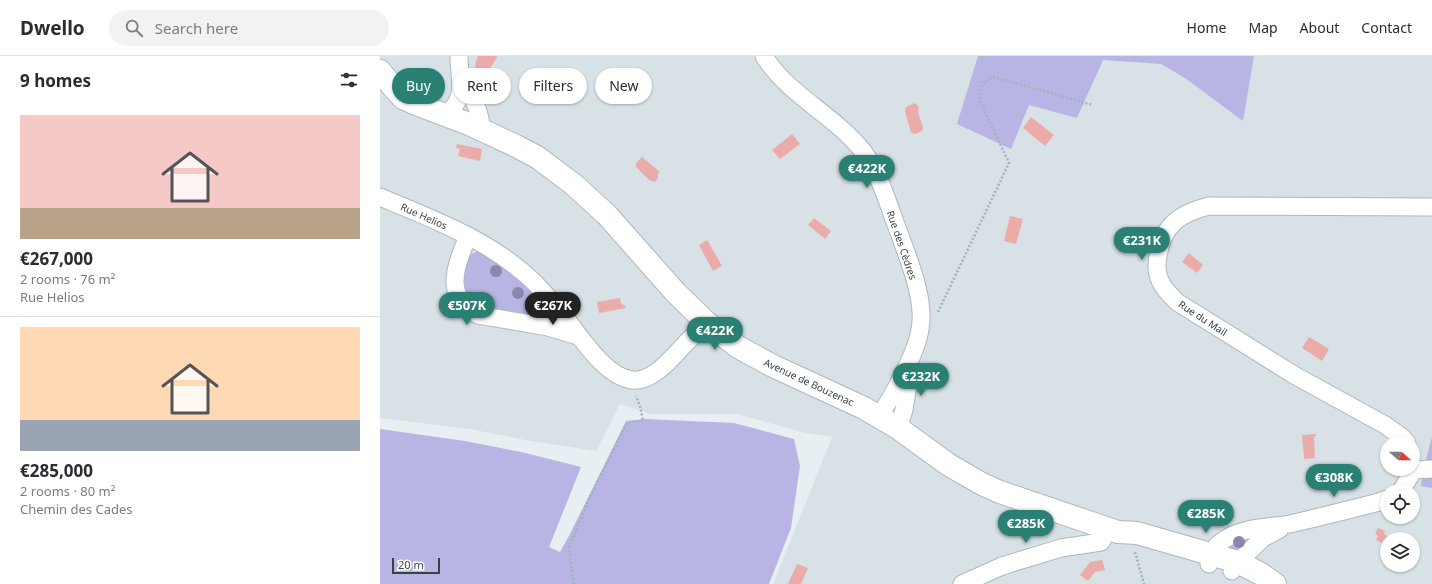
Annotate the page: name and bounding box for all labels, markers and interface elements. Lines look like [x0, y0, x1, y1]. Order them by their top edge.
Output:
search box [109, 10, 389, 46]
text: Dwello [20, 15, 85, 41]
icon: search [123, 17, 145, 39]
text: Search here [155, 18, 238, 38]
text: Home [1187, 18, 1226, 37]
text: Map [1248, 18, 1278, 37]
text: About [1300, 18, 1339, 37]
text: Contact [1361, 18, 1412, 37]
chip: Buy [392, 68, 445, 104]
chip: Rent [453, 68, 511, 104]
chip: Filters [519, 68, 587, 104]
chip: New [595, 68, 652, 104]
text: 9 homes [20, 69, 91, 92]
icon: filters [338, 69, 360, 91]
icon: home [154, 141, 226, 213]
pin: €422K [839, 155, 895, 189]
text: €422K [848, 159, 886, 177]
street label: Rue Helios [398, 199, 450, 233]
street label: Rue des Cèdres [884, 209, 920, 282]
pin: €231K [1114, 227, 1170, 261]
text: €231K [1123, 231, 1161, 249]
text: €267,000 [20, 247, 93, 270]
text: 2 rooms · 76 m² [20, 270, 115, 288]
text: Rue Helios [20, 288, 85, 306]
pin: €507K [439, 292, 495, 326]
pin: €267K [525, 292, 581, 326]
text: €507K [448, 296, 486, 314]
text: €267K [534, 296, 572, 314]
street label: Rue du Mail [1176, 297, 1230, 339]
pin: €422K [687, 317, 743, 351]
text: €422K [696, 321, 734, 339]
icon: home [154, 353, 226, 425]
street label: Avenue de Bouzenac [762, 355, 856, 409]
pin: €232K [893, 363, 949, 397]
text: €232K [902, 367, 940, 385]
north arrow [1380, 436, 1420, 476]
map controls [1380, 436, 1420, 572]
text: €285,000 [20, 459, 93, 482]
pin: €308K [1306, 464, 1362, 498]
text: €308K [1315, 468, 1353, 486]
text: 2 rooms · 80 m² [20, 482, 115, 500]
button: locate [1380, 484, 1420, 524]
text: Chemin des Cades [20, 500, 133, 518]
pin: €285K [1178, 500, 1234, 534]
text: €285K [1187, 504, 1225, 522]
pin: €285K [998, 510, 1054, 544]
text: €285K [1007, 514, 1045, 532]
button: layers [1380, 532, 1420, 572]
scale bar [392, 556, 440, 575]
text: 20 m [398, 557, 424, 572]

